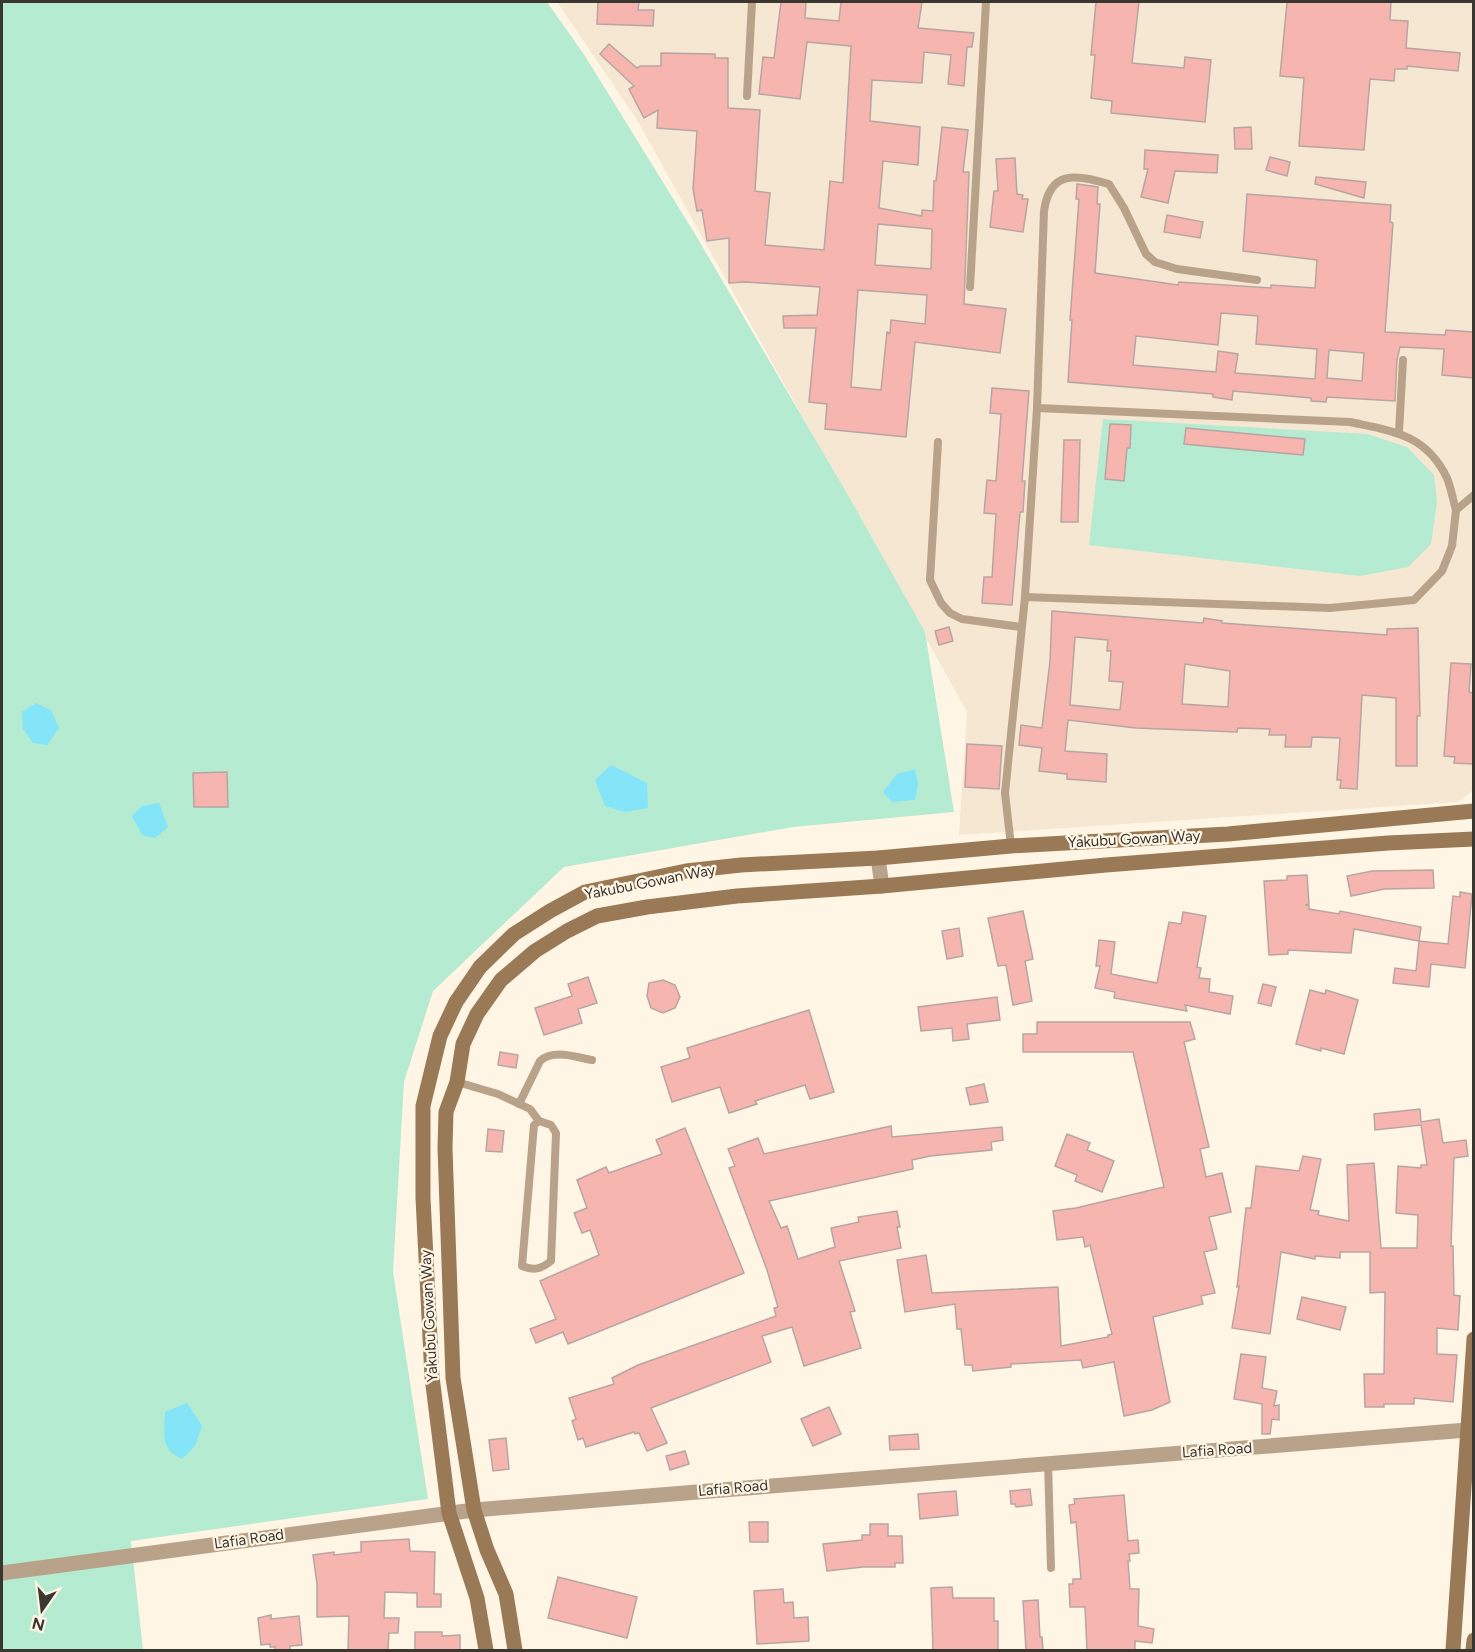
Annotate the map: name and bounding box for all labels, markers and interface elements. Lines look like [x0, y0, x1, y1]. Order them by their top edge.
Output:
street label: Yakubu Gowan Way [1067, 827, 1201, 851]
street label: Yakubu Gowan Way [583, 860, 717, 903]
street label: Yakubu Gowan Way [417, 1249, 441, 1383]
street label: Lafia Road [1181, 1439, 1253, 1461]
street label: Lafia Road [697, 1476, 769, 1500]
street label: Lafia Road [213, 1525, 285, 1553]
north arrow [12, 1580, 72, 1640]
text: N [30, 1613, 47, 1635]

